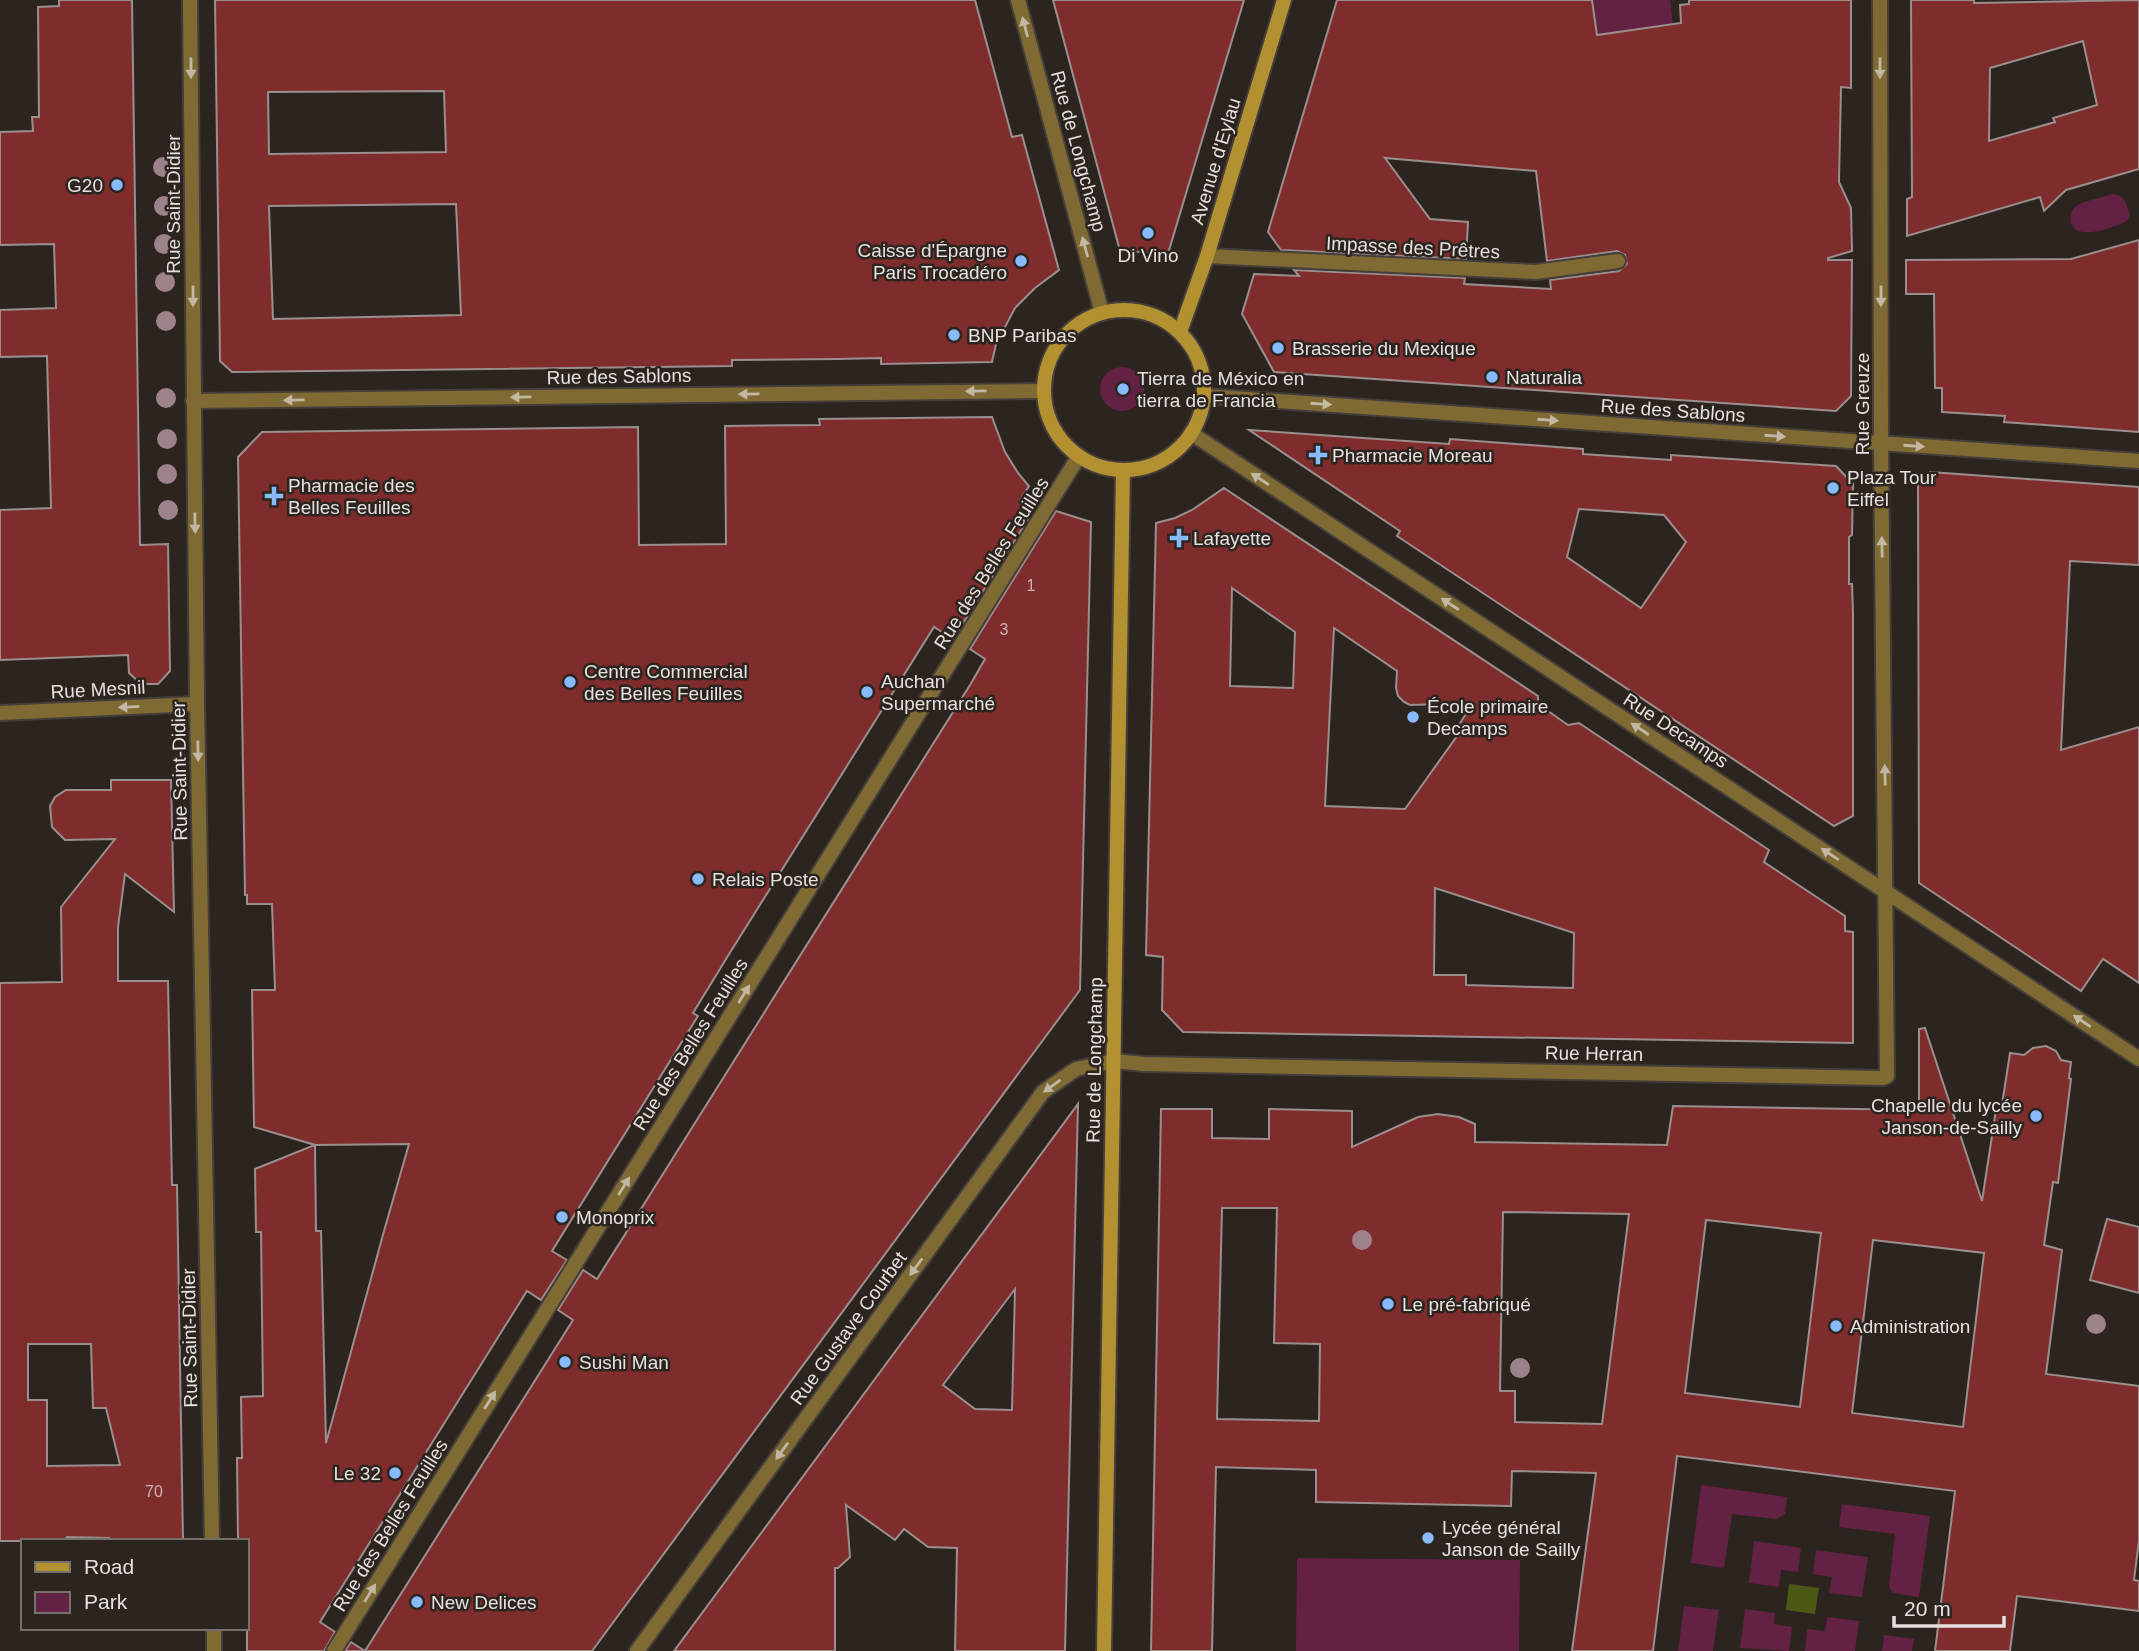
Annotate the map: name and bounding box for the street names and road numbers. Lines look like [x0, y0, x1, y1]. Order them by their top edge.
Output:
street label: Rue de Longchamp [1047, 68, 1110, 234]
street label: Avenue d'Eylau [1186, 95, 1245, 227]
street label: Rue Saint-Didier [163, 134, 184, 274]
street label: Impasse des Prêtres [1325, 232, 1501, 263]
street label: Rue Greuze [1852, 353, 1873, 455]
street label: Rue des Sablons [546, 365, 692, 388]
street label: Rue des Sablons [1600, 395, 1746, 426]
street label: Rue des Belles Feuilles [930, 474, 1053, 653]
street label: Rue Mesnil [50, 677, 146, 702]
street label: Rue Decamps [1620, 689, 1732, 772]
street label: Rue Saint-Didier [168, 700, 191, 841]
street label: Rue des Belles Feuilles [629, 955, 752, 1134]
street label: Rue de Longchamp [1083, 977, 1106, 1143]
street label: Rue Herran [1545, 1042, 1643, 1065]
street label: Rue Gustave Courbet [786, 1247, 911, 1409]
street label: Rue Saint-Didier [178, 1267, 201, 1408]
street label: Rue des Belles Feuilles [329, 1436, 452, 1615]

